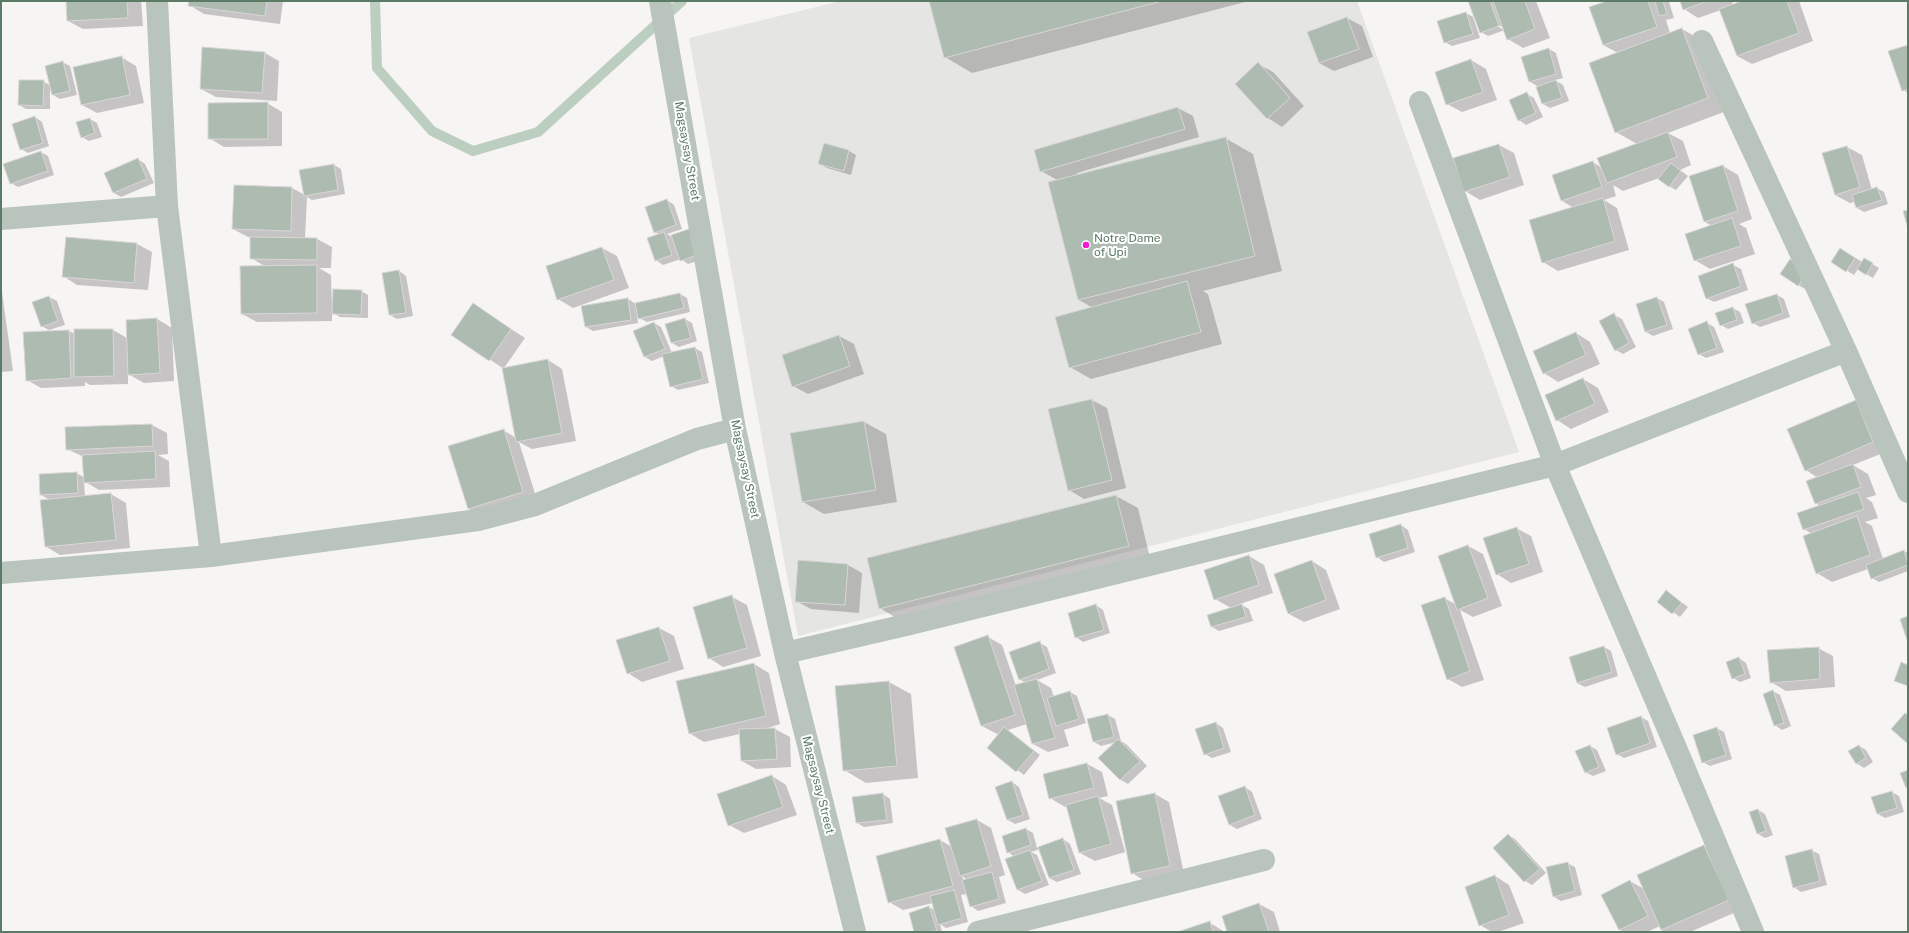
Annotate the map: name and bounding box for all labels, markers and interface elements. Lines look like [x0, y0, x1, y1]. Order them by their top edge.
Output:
street label: Magsaysay Street [671, 100, 703, 202]
place label: Notre Dame of Upi [1094, 231, 1161, 259]
marker: Notre Dame of Upi [1081, 240, 1091, 250]
street label: Magsaysay Street [728, 418, 762, 520]
street label: Magsaysay Street [799, 735, 837, 835]

